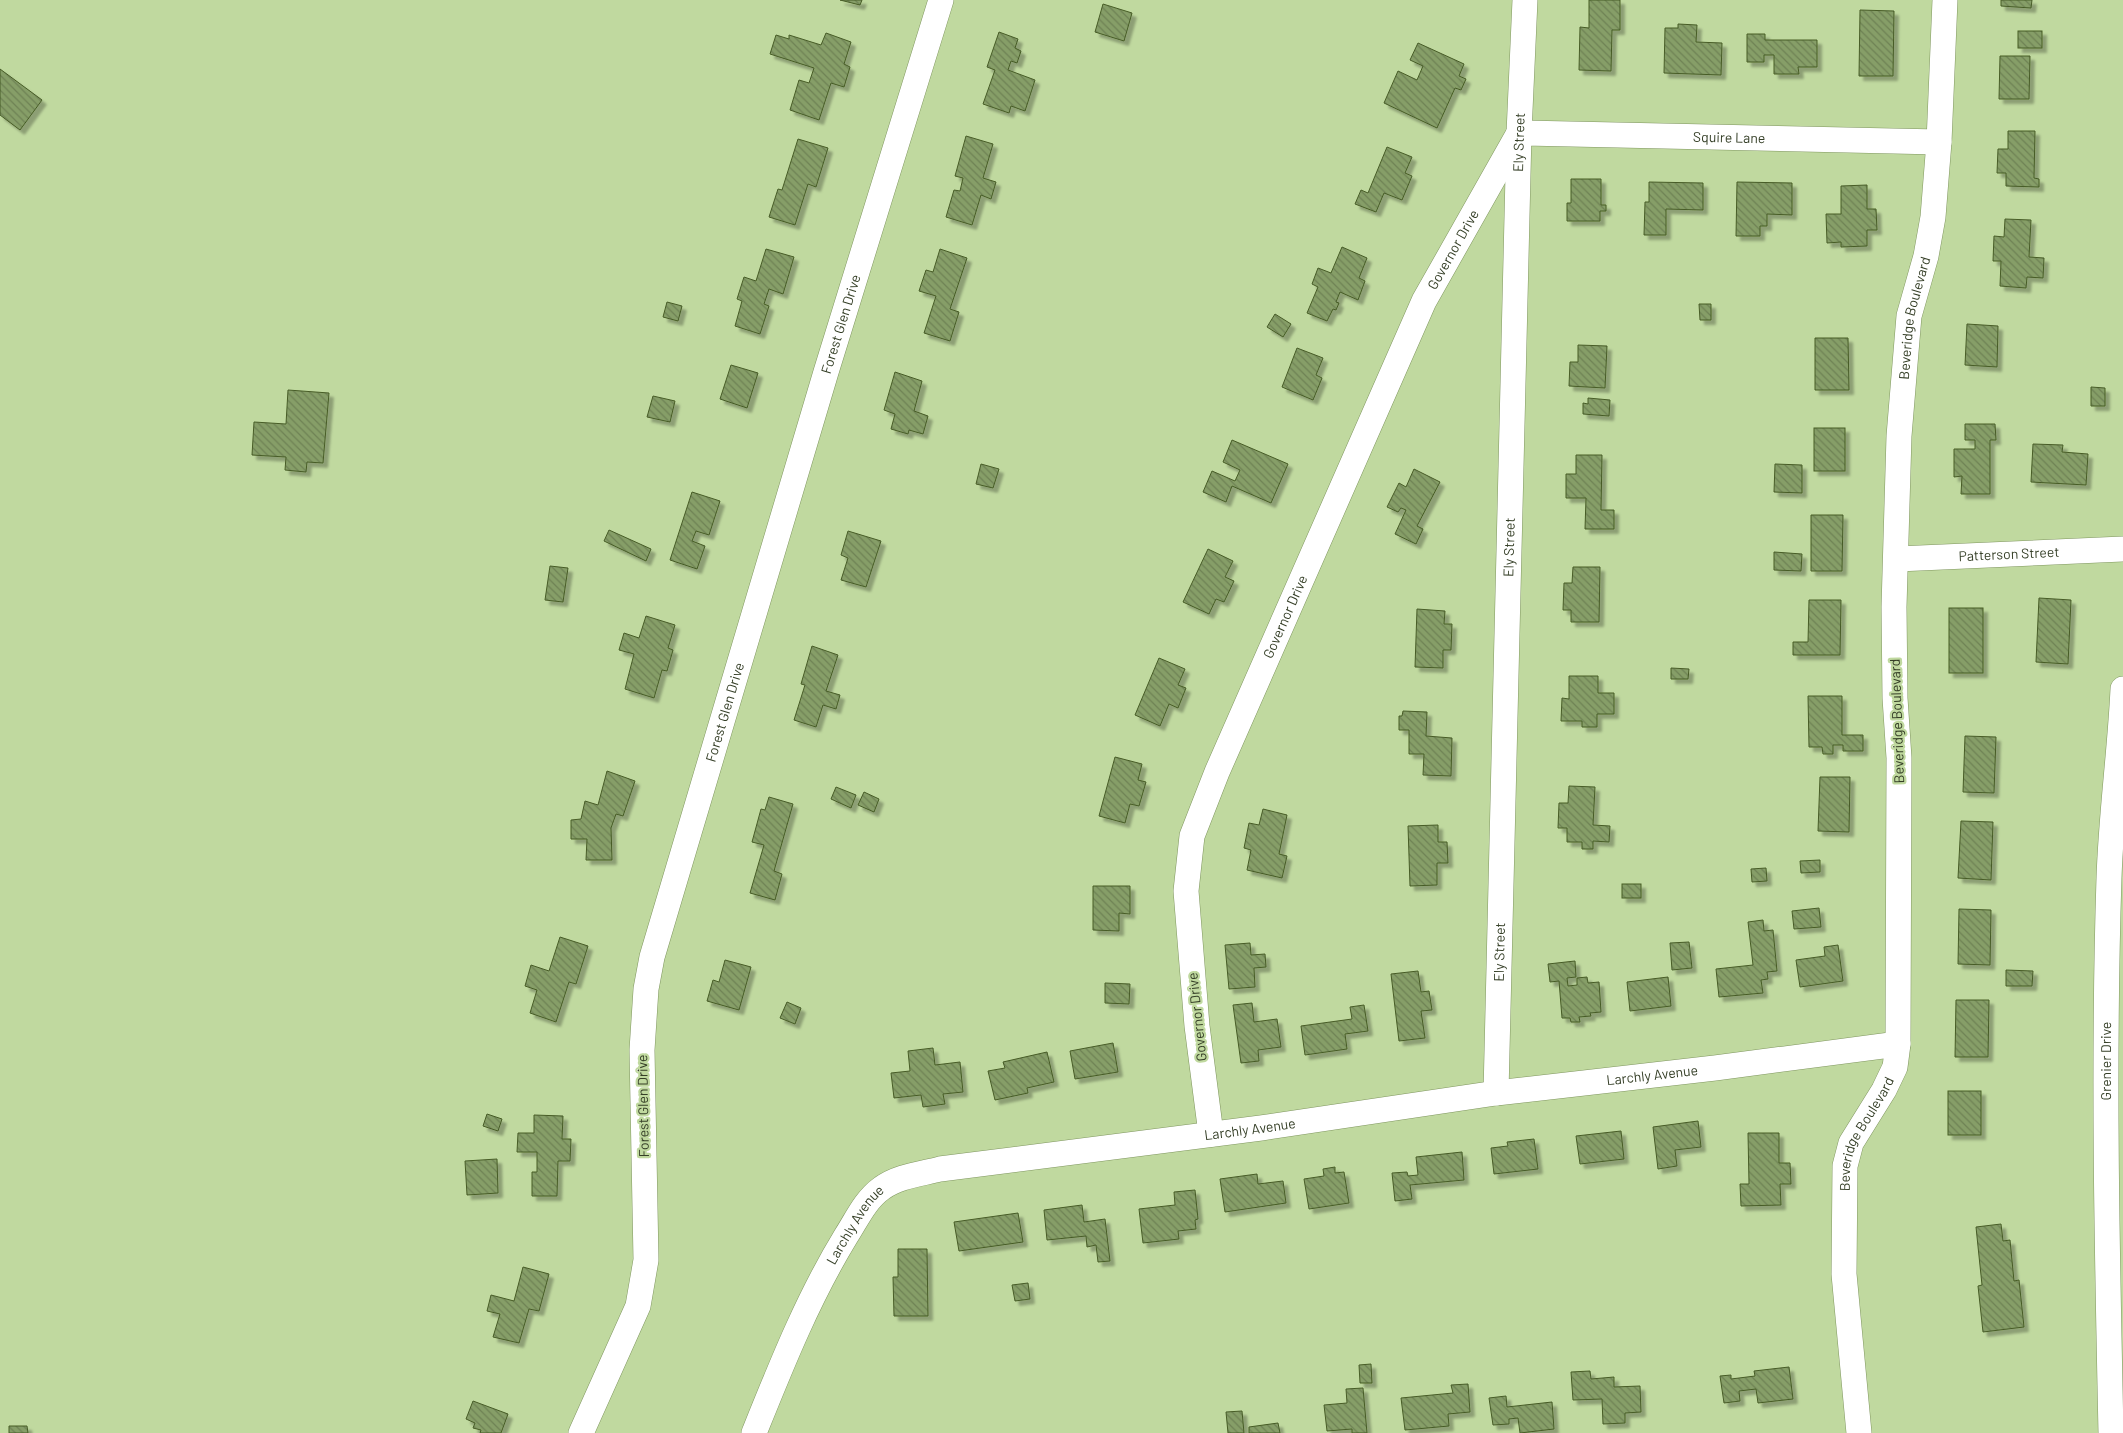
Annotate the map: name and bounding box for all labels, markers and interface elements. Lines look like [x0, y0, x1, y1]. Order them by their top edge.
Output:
street label: Ely Street [1509, 112, 1528, 172]
street label: Squire Lane [1693, 128, 1765, 146]
street label: Governor Drive [1423, 206, 1482, 292]
street label: Beveridge Boulevard [1895, 255, 1933, 380]
street label: Forest Glen Drive [817, 272, 864, 376]
street label: Ely Street [1499, 517, 1518, 577]
street label: Patterson Street [1958, 543, 2060, 564]
street label: Governor Drive [1259, 572, 1311, 661]
street label: Beveridge Boulevard [1886, 658, 1907, 784]
street label: Forest Glen Drive [702, 660, 747, 764]
street label: Ely Street [1490, 922, 1508, 982]
street label: Governor Drive [1183, 972, 1210, 1062]
street label: Grenier Drive [2097, 1022, 2114, 1100]
street label: Forest Glen Drive [633, 1054, 652, 1158]
street label: Larchly Avenue [1605, 1061, 1699, 1088]
street label: Beveridge Boulevard [1836, 1074, 1897, 1191]
street label: Larchly Avenue [1203, 1114, 1297, 1143]
street label: Larchly Avenue [822, 1181, 887, 1267]

